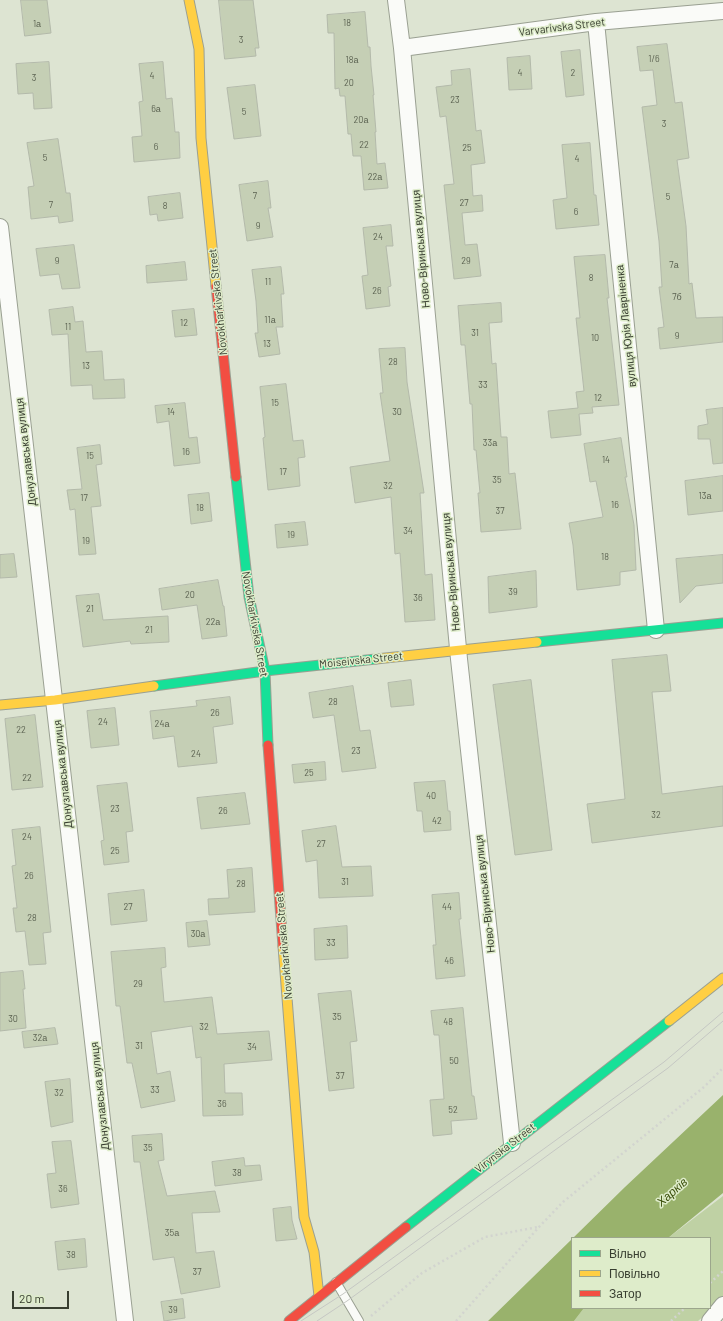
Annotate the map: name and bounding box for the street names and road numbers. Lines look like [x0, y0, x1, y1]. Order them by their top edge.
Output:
street label: Varvarivska Street [518, 15, 606, 39]
street label: Ново-Віринська вулиця [409, 189, 433, 309]
street label: Novokharkivska Street [206, 248, 230, 356]
street label: вулиця Юрія Лавріненка [613, 264, 639, 388]
street label: Донузлавська вулиця [13, 397, 39, 507]
street label: Ново-Віринська вулиця [439, 512, 463, 632]
street label: Novokharkivska Street [239, 570, 271, 678]
street label: Moiseivska Street [319, 649, 403, 671]
street label: Донузлавська вулиця [51, 719, 75, 829]
street label: Ново-Віринська вулиця [472, 834, 498, 954]
street label: Novokharkivska Street [273, 892, 295, 1000]
street label: Донузлавська вулиця [88, 1041, 112, 1151]
street label: Virynska Street [472, 1120, 538, 1176]

